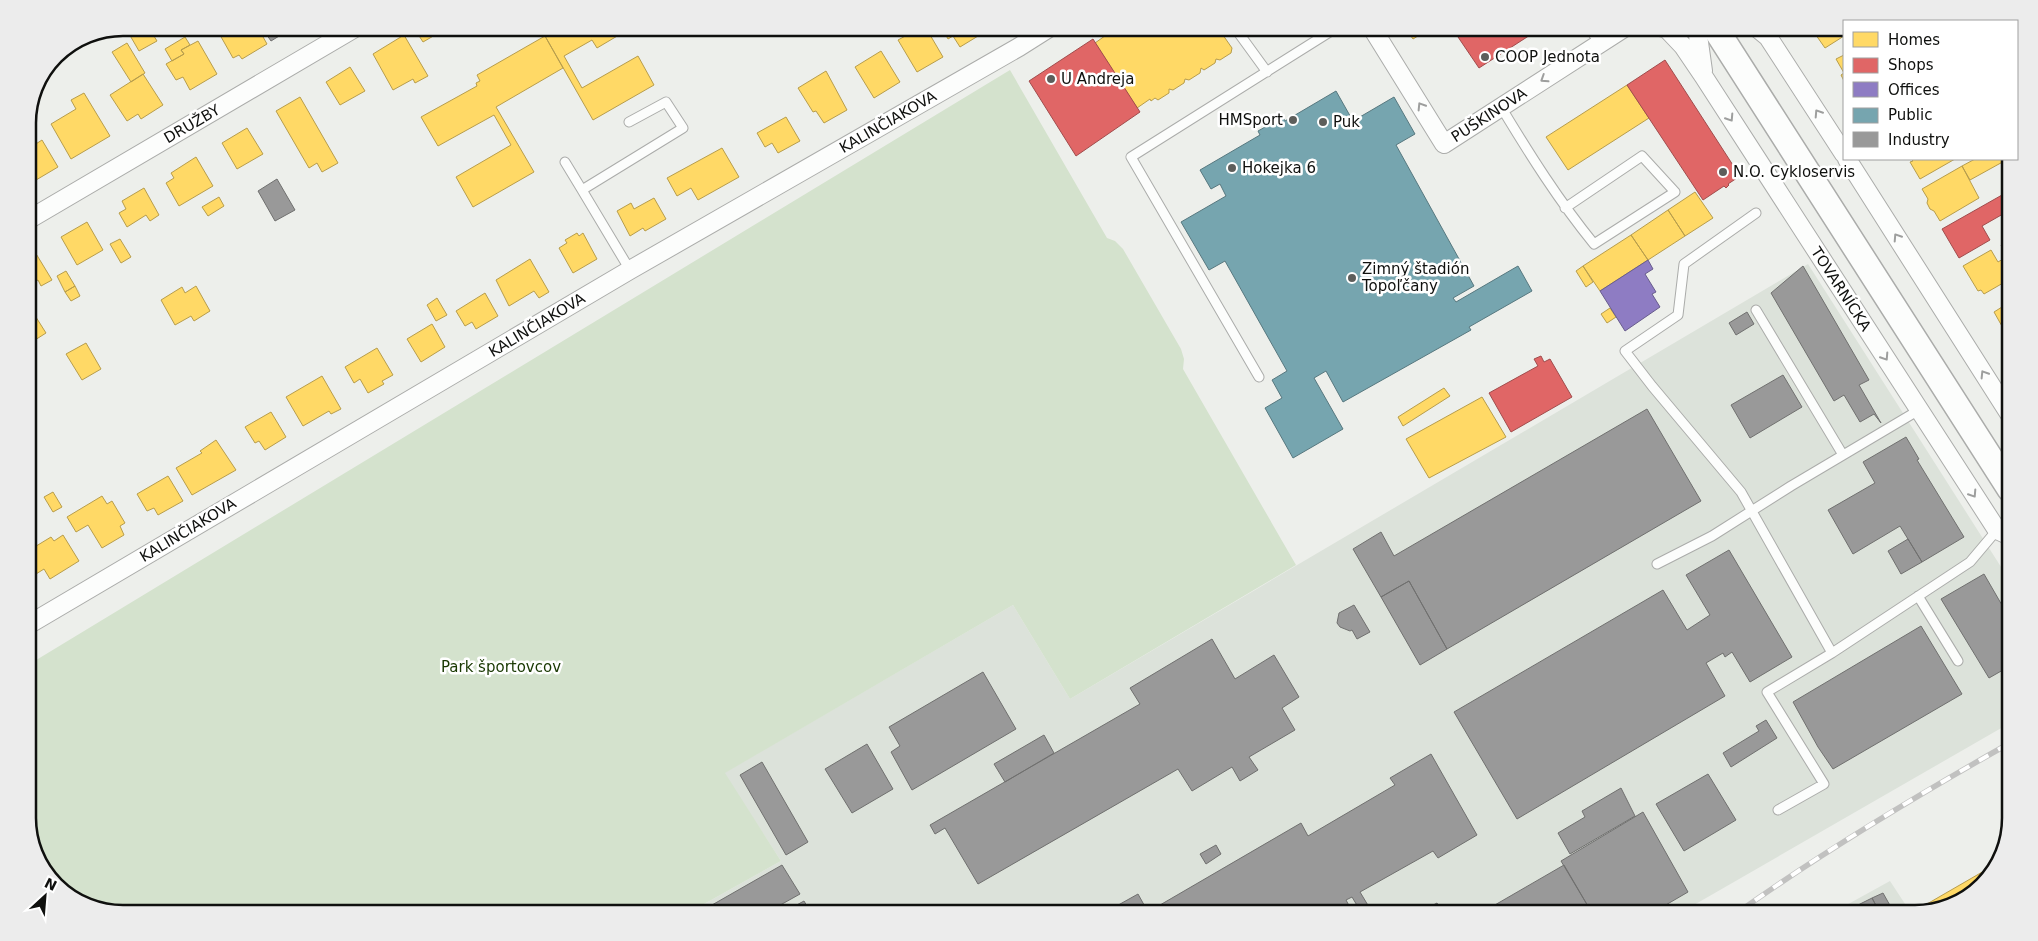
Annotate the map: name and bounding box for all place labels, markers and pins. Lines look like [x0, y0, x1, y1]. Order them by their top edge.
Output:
place label: COOP Jednota [1495, 48, 1600, 66]
marker: COOP Jednota [1479, 51, 1491, 63]
place label: U Andreja [1061, 70, 1134, 88]
marker: U Andreja [1045, 73, 1057, 85]
place label: HMSport [1219, 111, 1283, 129]
place label: Puk [1333, 113, 1360, 131]
marker: HMSport [1287, 114, 1299, 126]
marker: Puk [1317, 116, 1329, 128]
place label: Hokejka 6 [1242, 159, 1316, 177]
marker: Hokejka 6 [1226, 162, 1238, 174]
place label: N.O. Cykloservis [1733, 163, 1855, 181]
marker: N.O. Cykloservis [1717, 166, 1729, 178]
place label: Zimný štadión Topoľčany [1361, 260, 1469, 295]
marker: Zimný štadión Topoľčany [1346, 272, 1358, 284]

